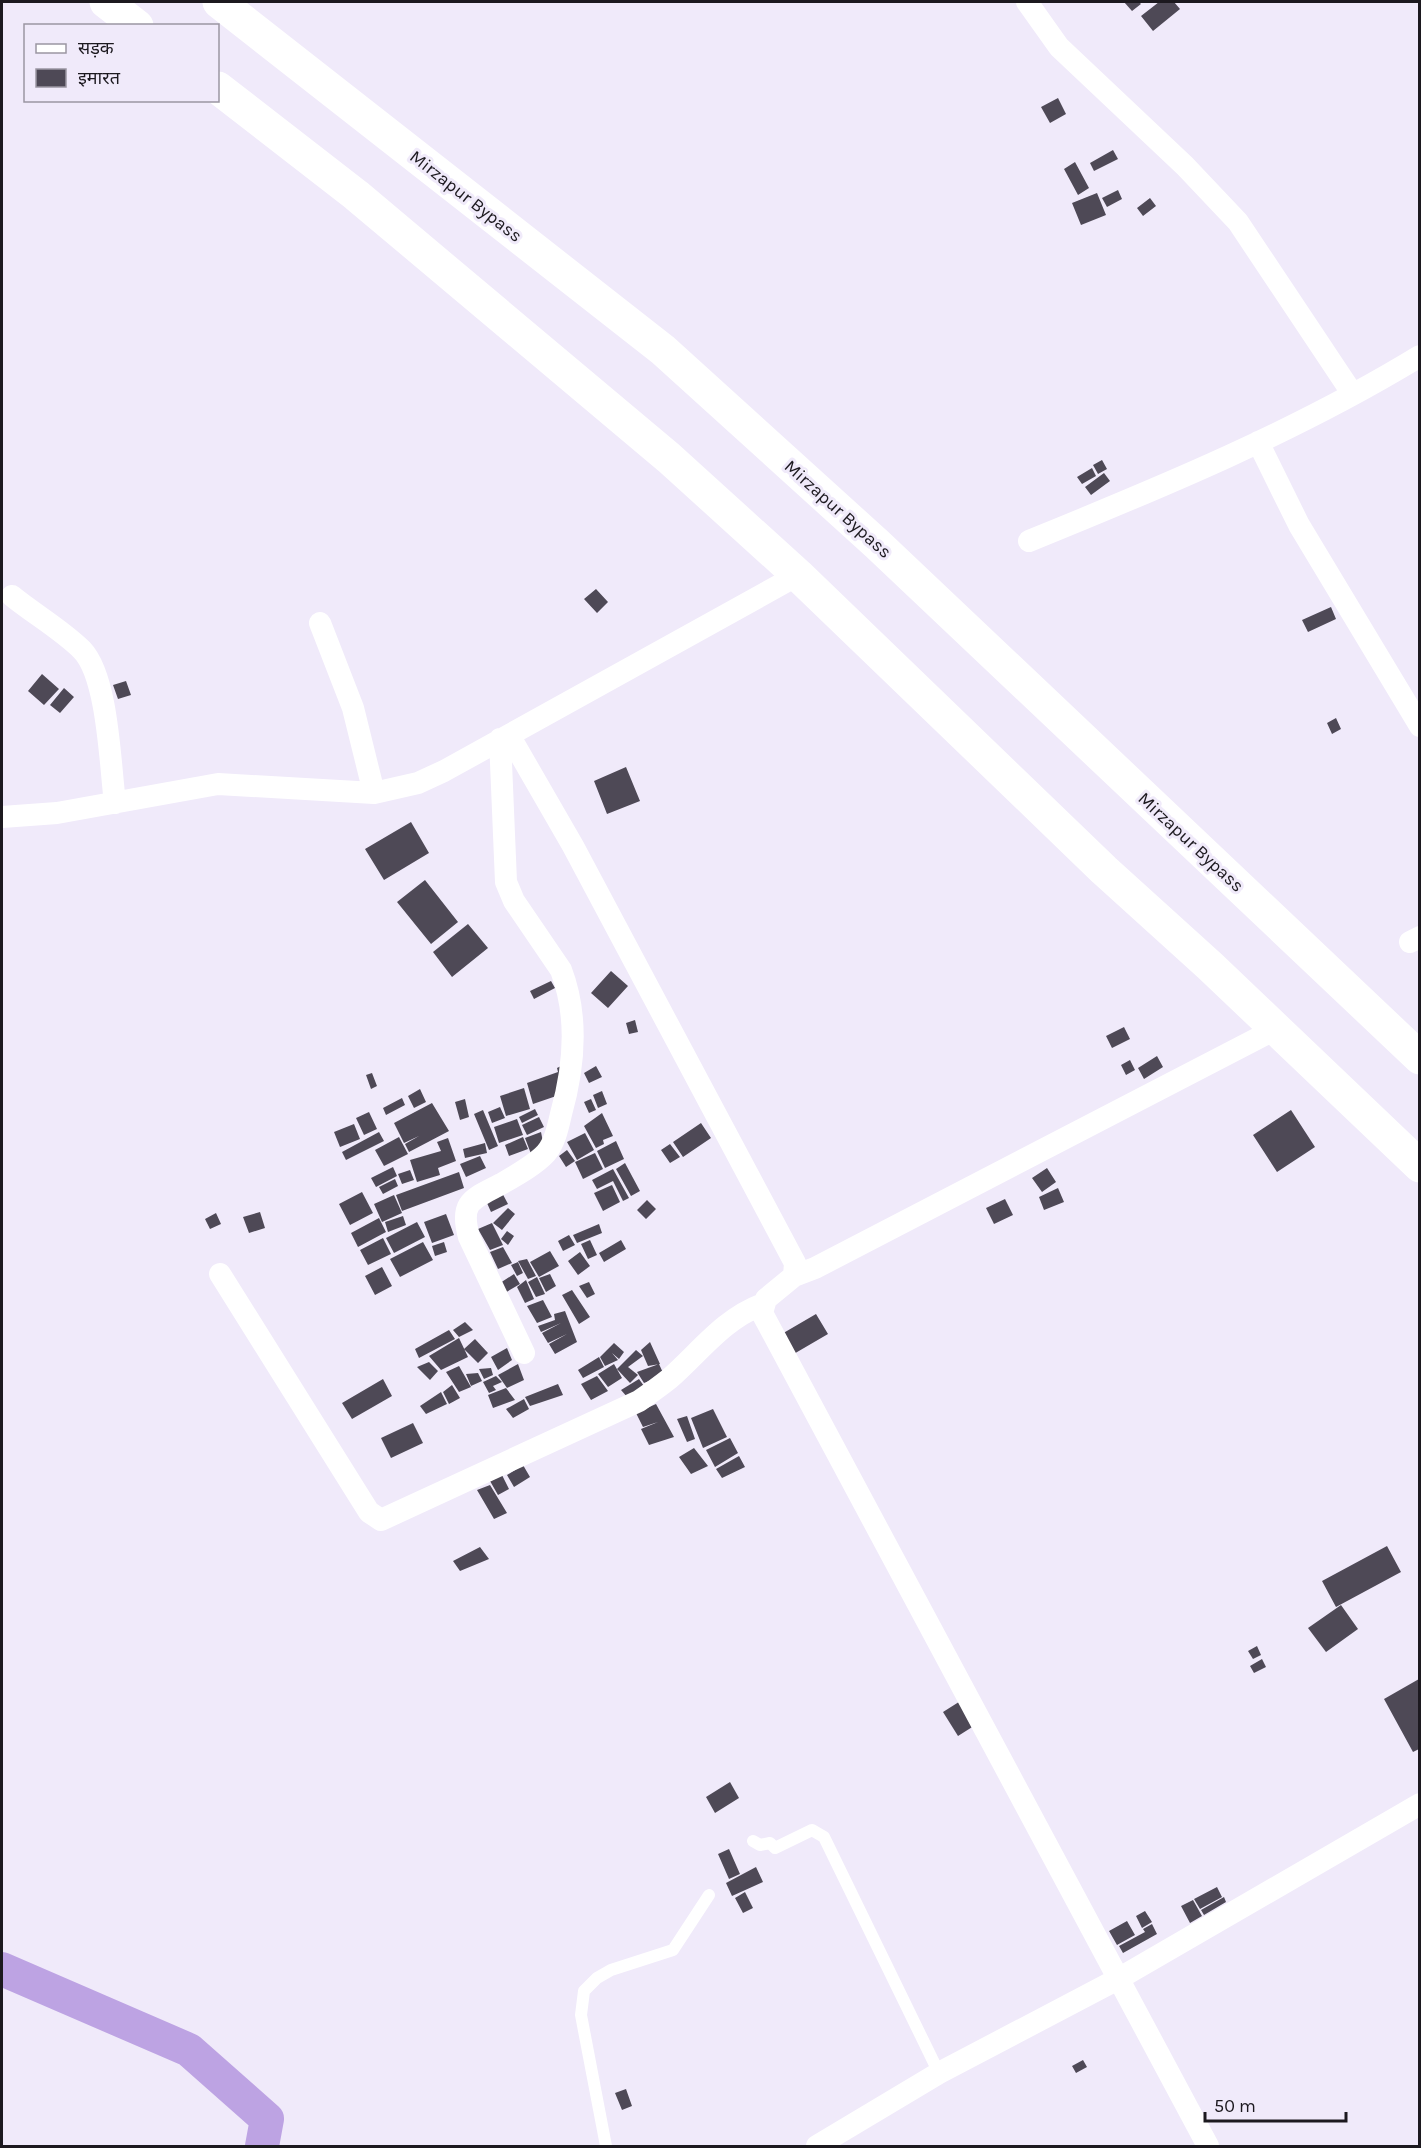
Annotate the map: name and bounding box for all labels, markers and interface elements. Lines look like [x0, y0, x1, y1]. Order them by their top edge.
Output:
legend [24, 24, 219, 102]
text: सड़क [78, 37, 115, 59]
text: इमारत [78, 67, 121, 89]
street label: Mirzapur Bypass [405, 145, 527, 247]
street label: Mirzapur Bypass [780, 455, 896, 563]
street label: Mirzapur Bypass [1134, 787, 1248, 897]
scale bar [1205, 2085, 1346, 2123]
text: 50 m [1214, 2095, 1256, 2117]

